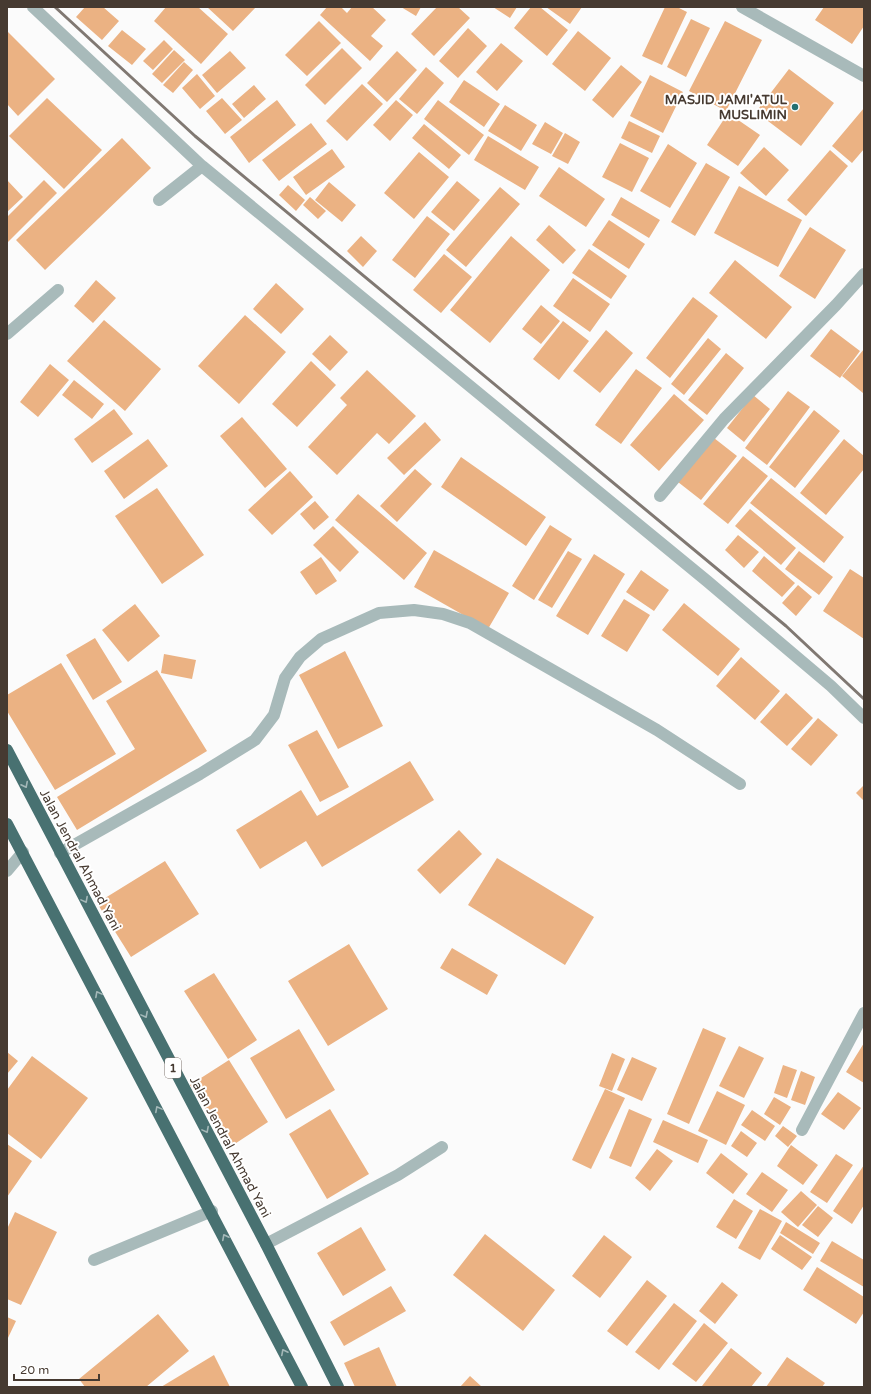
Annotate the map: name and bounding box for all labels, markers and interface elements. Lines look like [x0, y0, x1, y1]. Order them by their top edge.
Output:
place label: MASJID JAMI'ATUL MUSLIMIN [665, 92, 788, 123]
marker: MASJID JAMI'ATUL MUSLIMIN [790, 102, 800, 112]
one-way arrow [20, 780, 28, 788]
street label: Jalan Jendral Ahmad Yani [36, 787, 124, 933]
one-way arrow [80, 896, 88, 903]
one-way arrow [95, 991, 102, 998]
one-way arrow [141, 1011, 148, 1018]
road number: 1 [165, 1058, 181, 1078]
street label: Jalan Jendral Ahmad Yani [186, 1074, 274, 1220]
one-way arrow [155, 1106, 163, 1113]
one-way arrow [201, 1126, 209, 1133]
one-way arrow [222, 1234, 230, 1241]
one-way arrow [282, 1349, 289, 1357]
scale bar [14, 1356, 99, 1382]
text: 20 m [20, 1363, 49, 1377]

